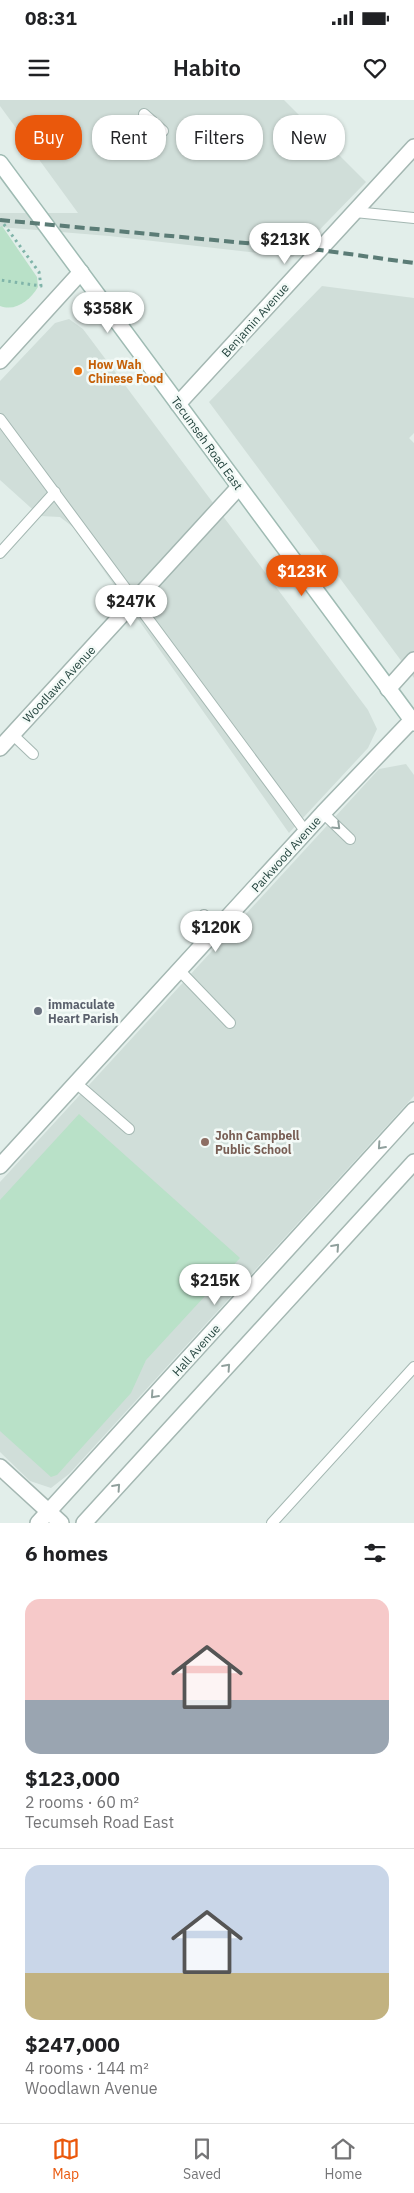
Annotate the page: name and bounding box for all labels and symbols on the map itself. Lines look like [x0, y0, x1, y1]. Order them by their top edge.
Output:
pin: $213K [250, 222, 320, 265]
street label: Benjamin Avenue [218, 280, 292, 360]
pin: $358K [73, 292, 143, 334]
place label: How Wah Chinese Food [88, 357, 163, 386]
marker: How Wah Chinese Food [72, 365, 84, 377]
street label: Tecumseh Road East [168, 393, 246, 493]
pin: $123K [267, 554, 337, 597]
pin: $247K [96, 584, 166, 627]
street label: Woodlawn Avenue [20, 642, 99, 725]
street label: Parkwood Avenue [248, 813, 324, 895]
one-way arrow [331, 820, 340, 829]
pin: $120K [181, 910, 251, 953]
place label: immaculate Heart Parish [48, 997, 119, 1026]
marker: immaculate Heart Parish [32, 1005, 44, 1017]
place label: John Campbell Public School [215, 1128, 300, 1157]
marker: John Campbell Public School [199, 1136, 211, 1148]
one-way arrow [378, 1140, 387, 1149]
one-way arrow [330, 1244, 339, 1253]
pin: $215K [180, 1264, 250, 1306]
street label: Hall Avenue [169, 1321, 223, 1379]
one-way arrow [221, 1364, 230, 1373]
one-way arrow [151, 1390, 160, 1399]
one-way arrow [111, 1484, 120, 1493]

